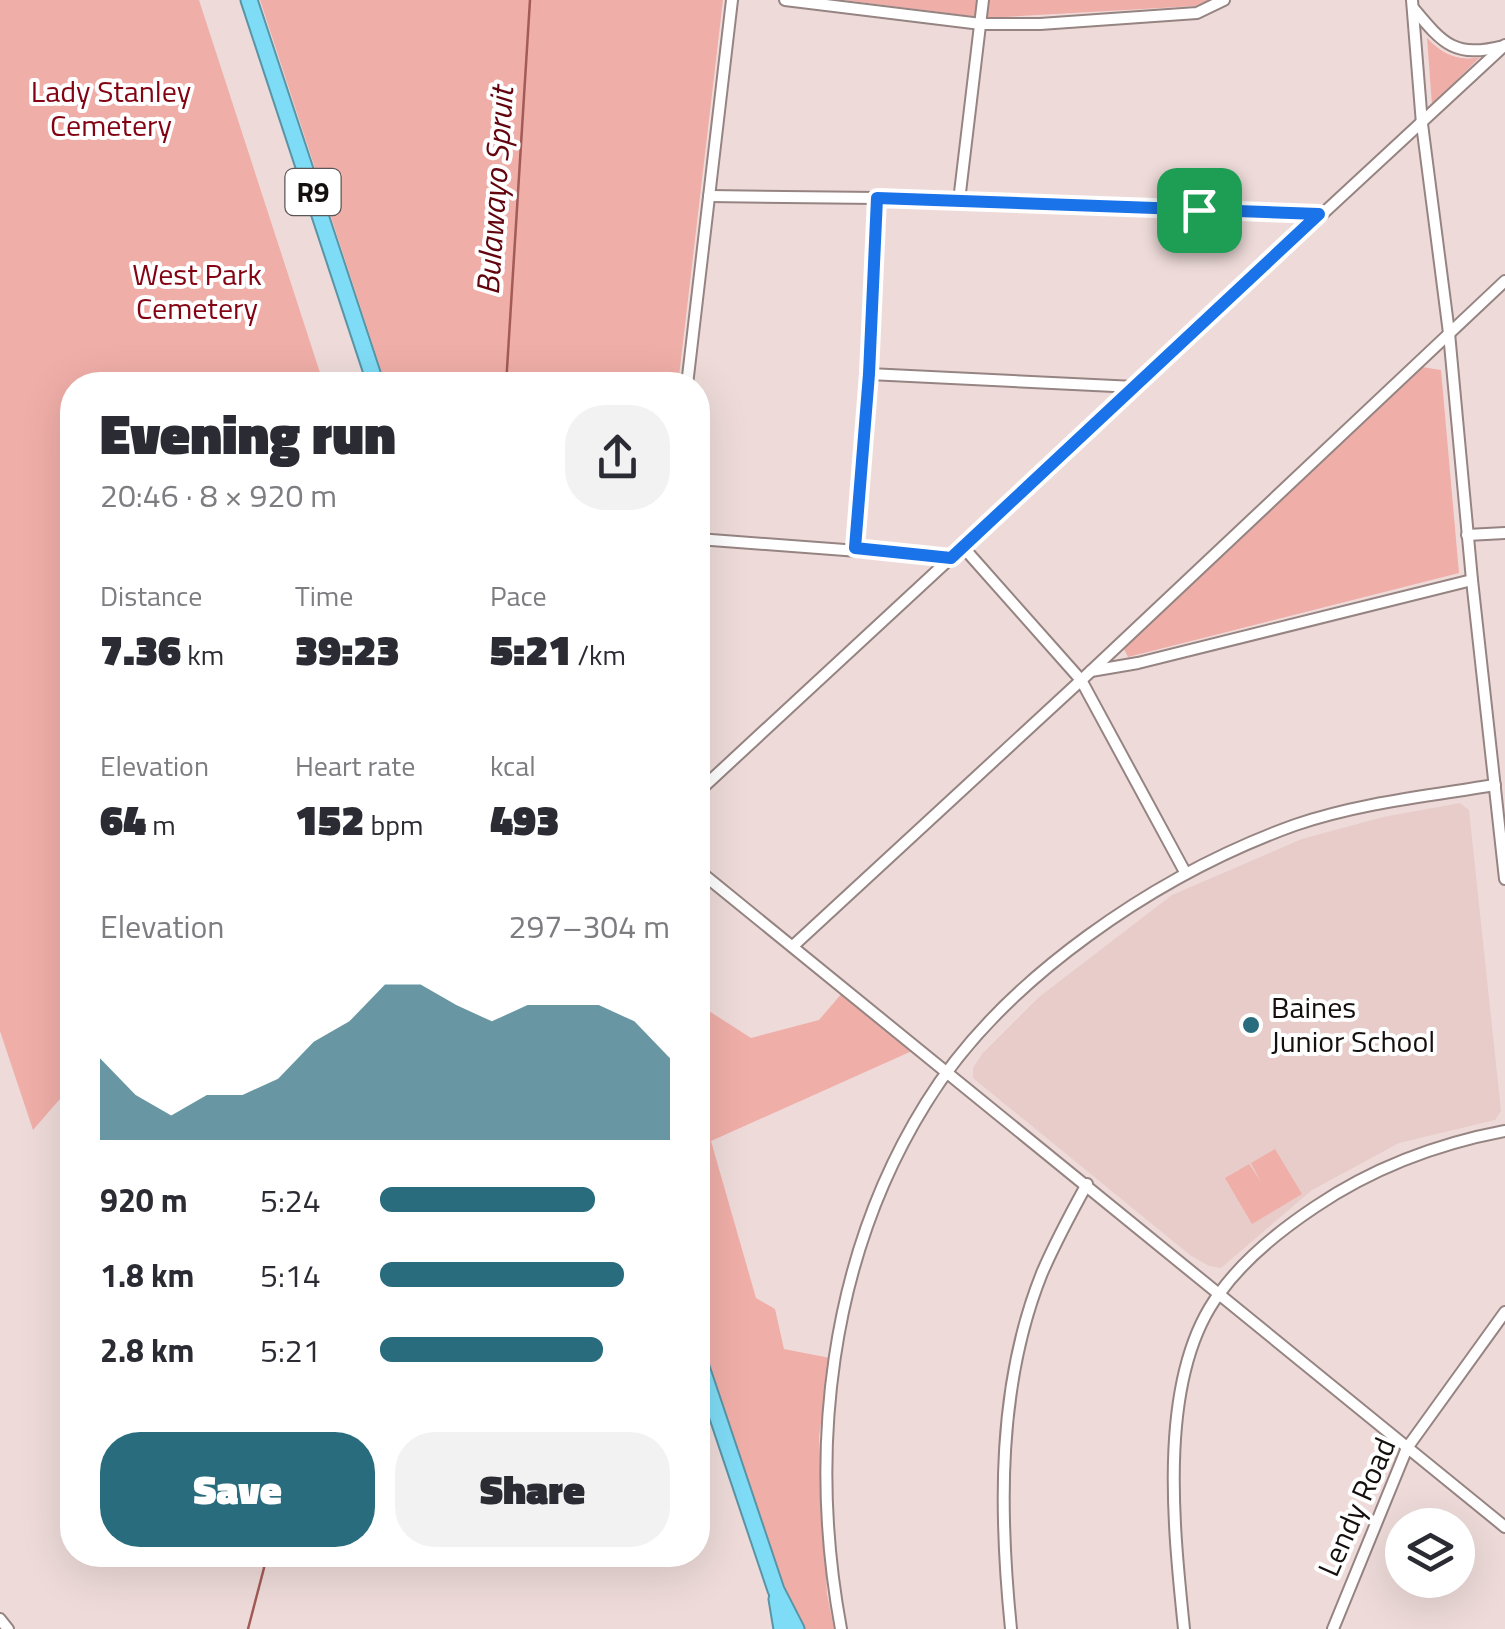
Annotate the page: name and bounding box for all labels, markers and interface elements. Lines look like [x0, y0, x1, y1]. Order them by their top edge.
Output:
park label: Lady Stanley Cemetery [31, 68, 191, 148]
water label: Bulawayo Spruit [463, 82, 525, 296]
pin [1157, 168, 1242, 253]
road number: R9 [286, 169, 340, 215]
icon: arrive [1172, 183, 1227, 238]
park label: West Park Cemetery [132, 251, 262, 331]
text: Evening run [100, 392, 396, 475]
button: share [565, 405, 670, 510]
text: 20:46 · 8 × 920 m [100, 471, 337, 519]
text: Distance [100, 574, 202, 617]
text: Time [295, 574, 353, 617]
text: Pace [490, 574, 547, 617]
text: 7.36 [100, 617, 181, 681]
text: 39:23 [295, 617, 400, 681]
text: 5:21 [490, 617, 571, 681]
text: km [181, 633, 224, 676]
text: /km [571, 633, 626, 676]
text: Elevation [100, 744, 209, 787]
text: Heart rate [295, 744, 415, 787]
text: kcal [490, 744, 536, 787]
text: 64 [100, 787, 146, 851]
text: 152 [295, 787, 364, 851]
text: 493 [490, 787, 559, 851]
text: m [146, 803, 176, 846]
text: bpm [364, 803, 423, 846]
text: Elevation [100, 902, 224, 950]
text: 297–304 m [508, 902, 670, 950]
place label: Baines Junior School [1271, 984, 1435, 1064]
marker: Baines Junior School [1240, 1014, 1262, 1036]
text: 920 m [100, 1176, 188, 1224]
text: 5:24 [260, 1176, 321, 1224]
text: 1.8 km [100, 1251, 194, 1299]
text: 5:14 [260, 1251, 321, 1299]
text: 2.8 km [100, 1326, 194, 1374]
text: 5:21 [260, 1326, 321, 1374]
street label: Lendy Road [1305, 1430, 1407, 1583]
button: Save [100, 1432, 375, 1547]
button: Share [395, 1432, 670, 1547]
map controls [1385, 1508, 1475, 1598]
button: layers [1385, 1508, 1475, 1598]

